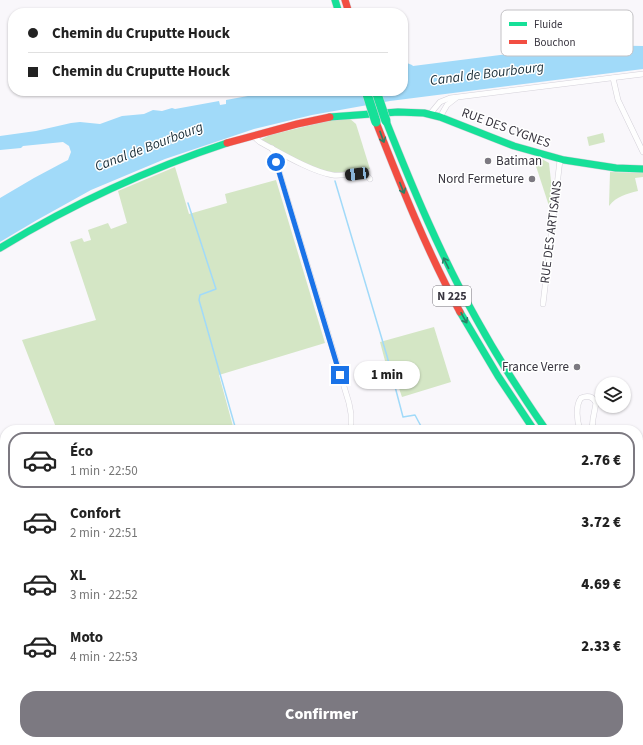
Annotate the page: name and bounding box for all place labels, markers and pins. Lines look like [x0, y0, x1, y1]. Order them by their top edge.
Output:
place label: Batiman [496, 152, 542, 170]
marker: Batiman [483, 156, 493, 166]
place label: Nord Fermeture [438, 170, 524, 188]
marker: Nord Fermeture [527, 174, 537, 184]
place label: France Verre [502, 358, 569, 376]
marker: France Verre [572, 362, 582, 372]

